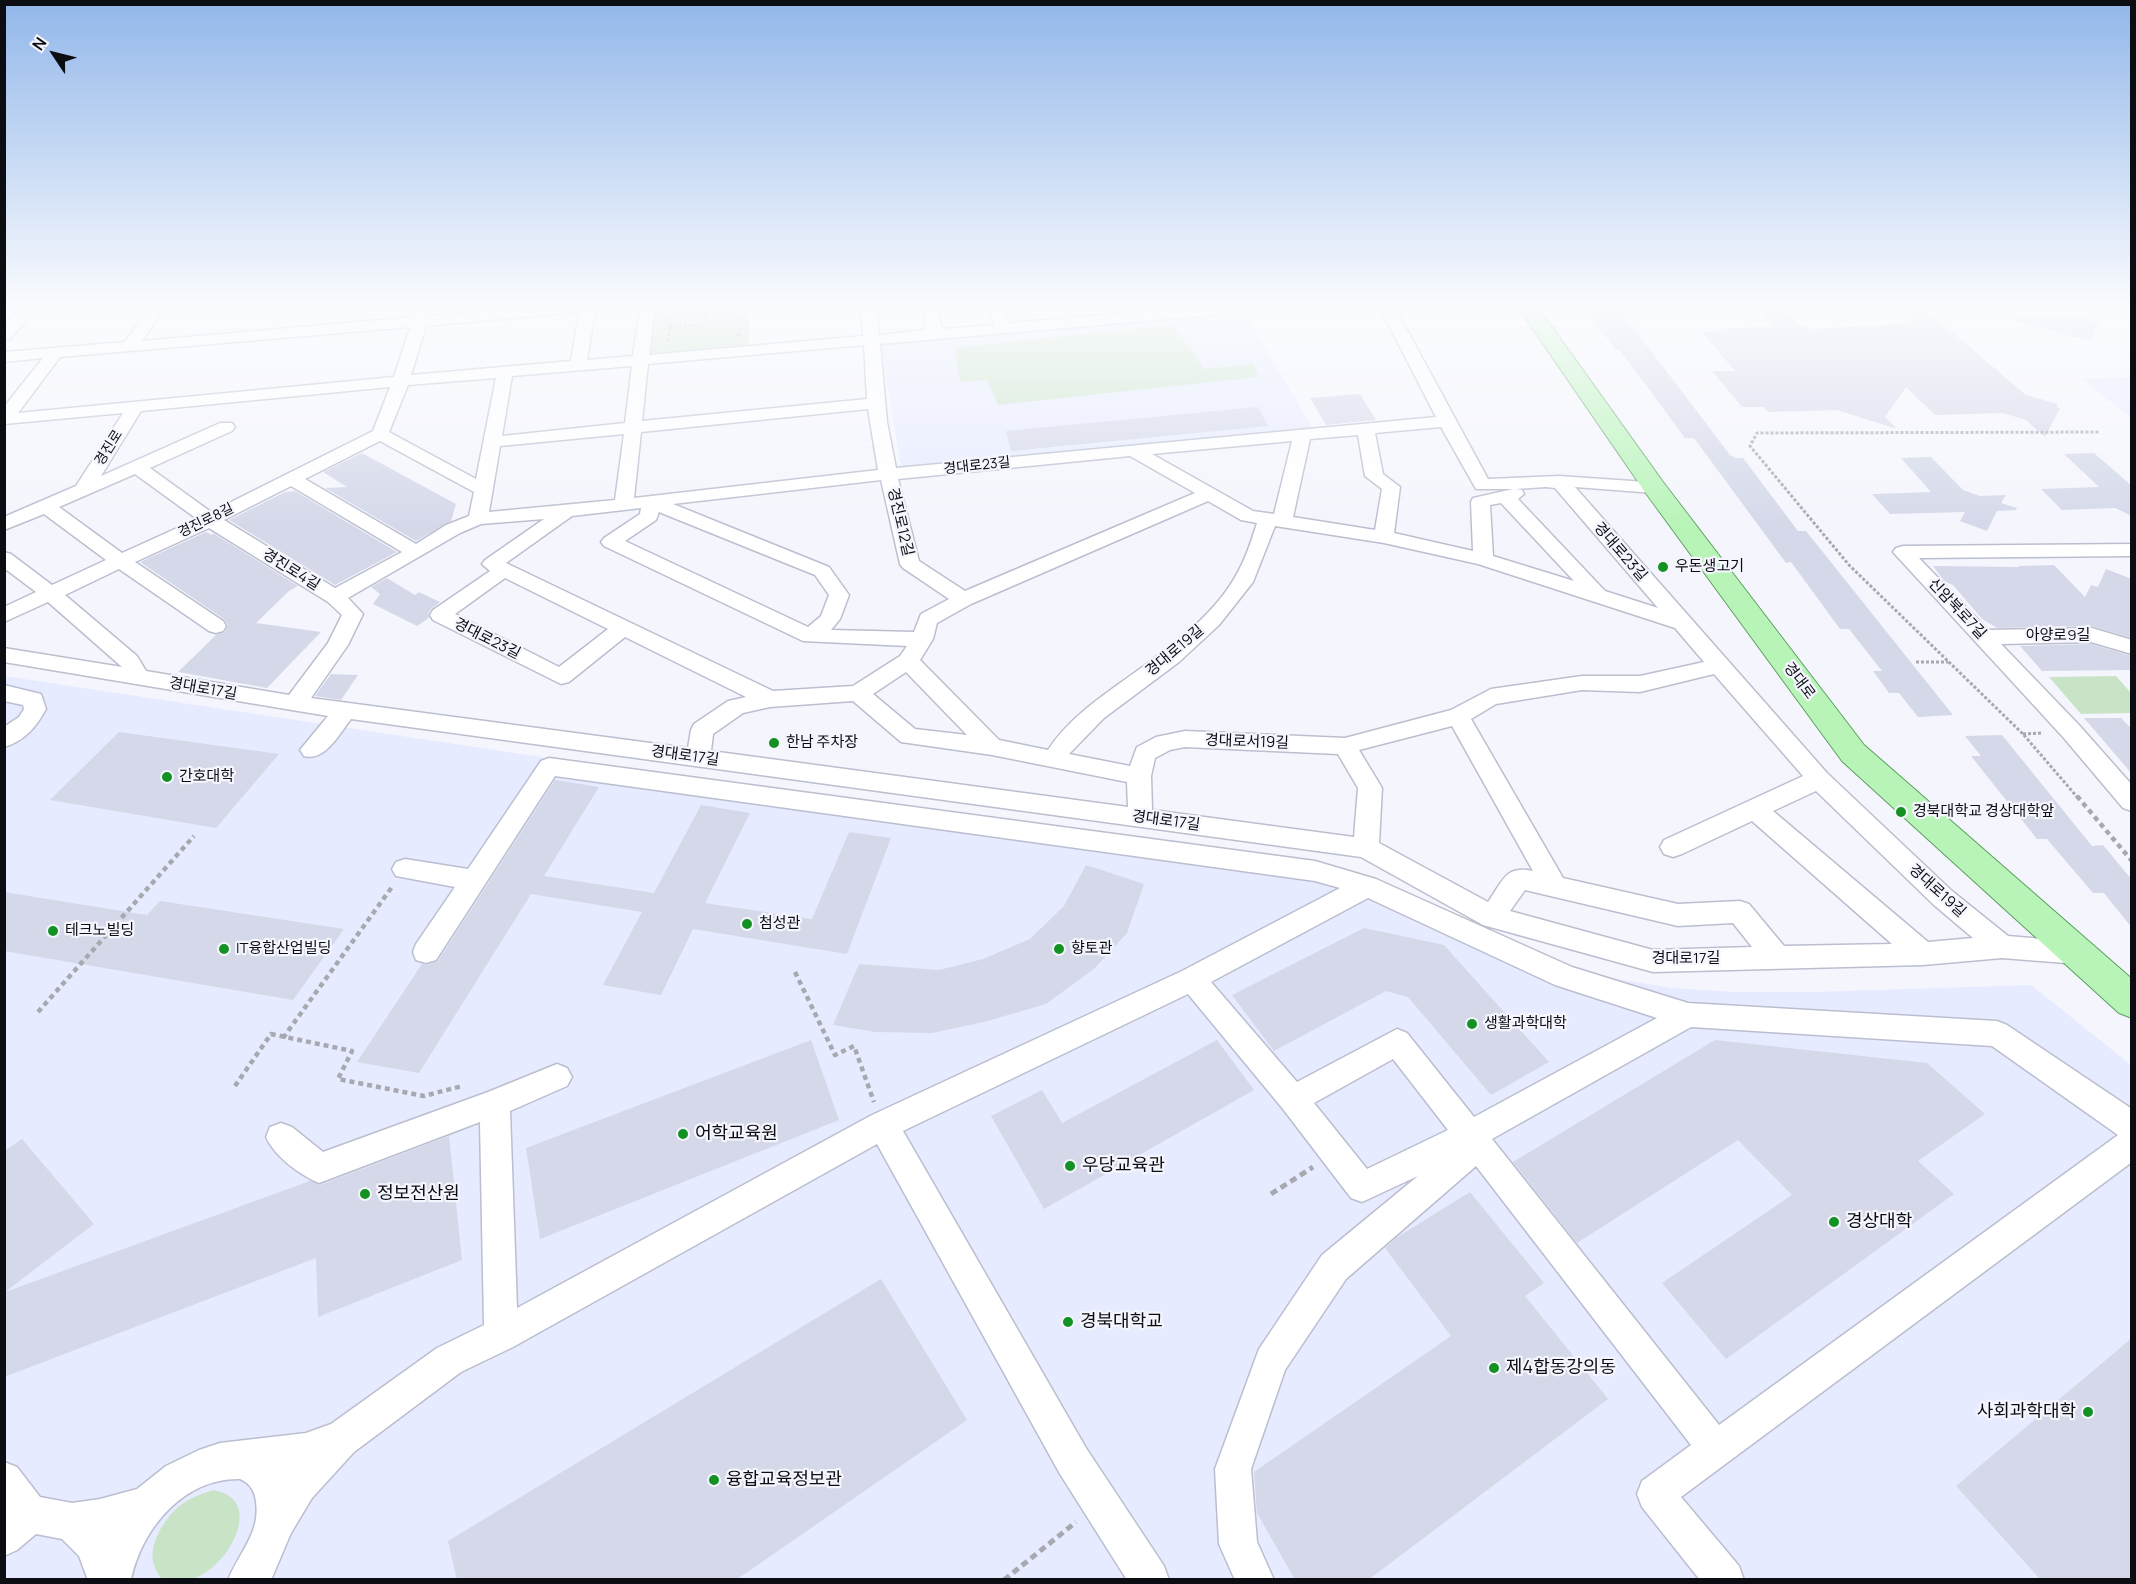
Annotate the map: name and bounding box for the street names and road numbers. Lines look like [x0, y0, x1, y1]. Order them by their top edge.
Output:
street label: 경진로 [92, 427, 126, 469]
street label: 경대로23길 [943, 454, 1011, 478]
street label: 경진로12길 [883, 486, 917, 558]
street label: 경진로8길 [176, 500, 236, 542]
street label: 경대로23길 [1590, 519, 1650, 585]
street label: 경진로4길 [259, 545, 323, 595]
street label: 신암북로7길 [1924, 575, 1990, 643]
street label: 경대로23길 [451, 615, 523, 663]
street label: 경대로19길 [1142, 621, 1208, 681]
street label: 아양로9길 [2026, 627, 2090, 645]
street label: 경대로 [1779, 659, 1819, 703]
street label: 경대로17길 [168, 674, 238, 704]
street label: 경대로서19길 [1205, 732, 1289, 752]
street label: 경대로17길 [650, 742, 720, 770]
street label: 경대로17길 [1131, 807, 1201, 835]
street label: 경대로19길 [1905, 861, 1969, 921]
street label: 경대로17길 [1652, 950, 1720, 968]

